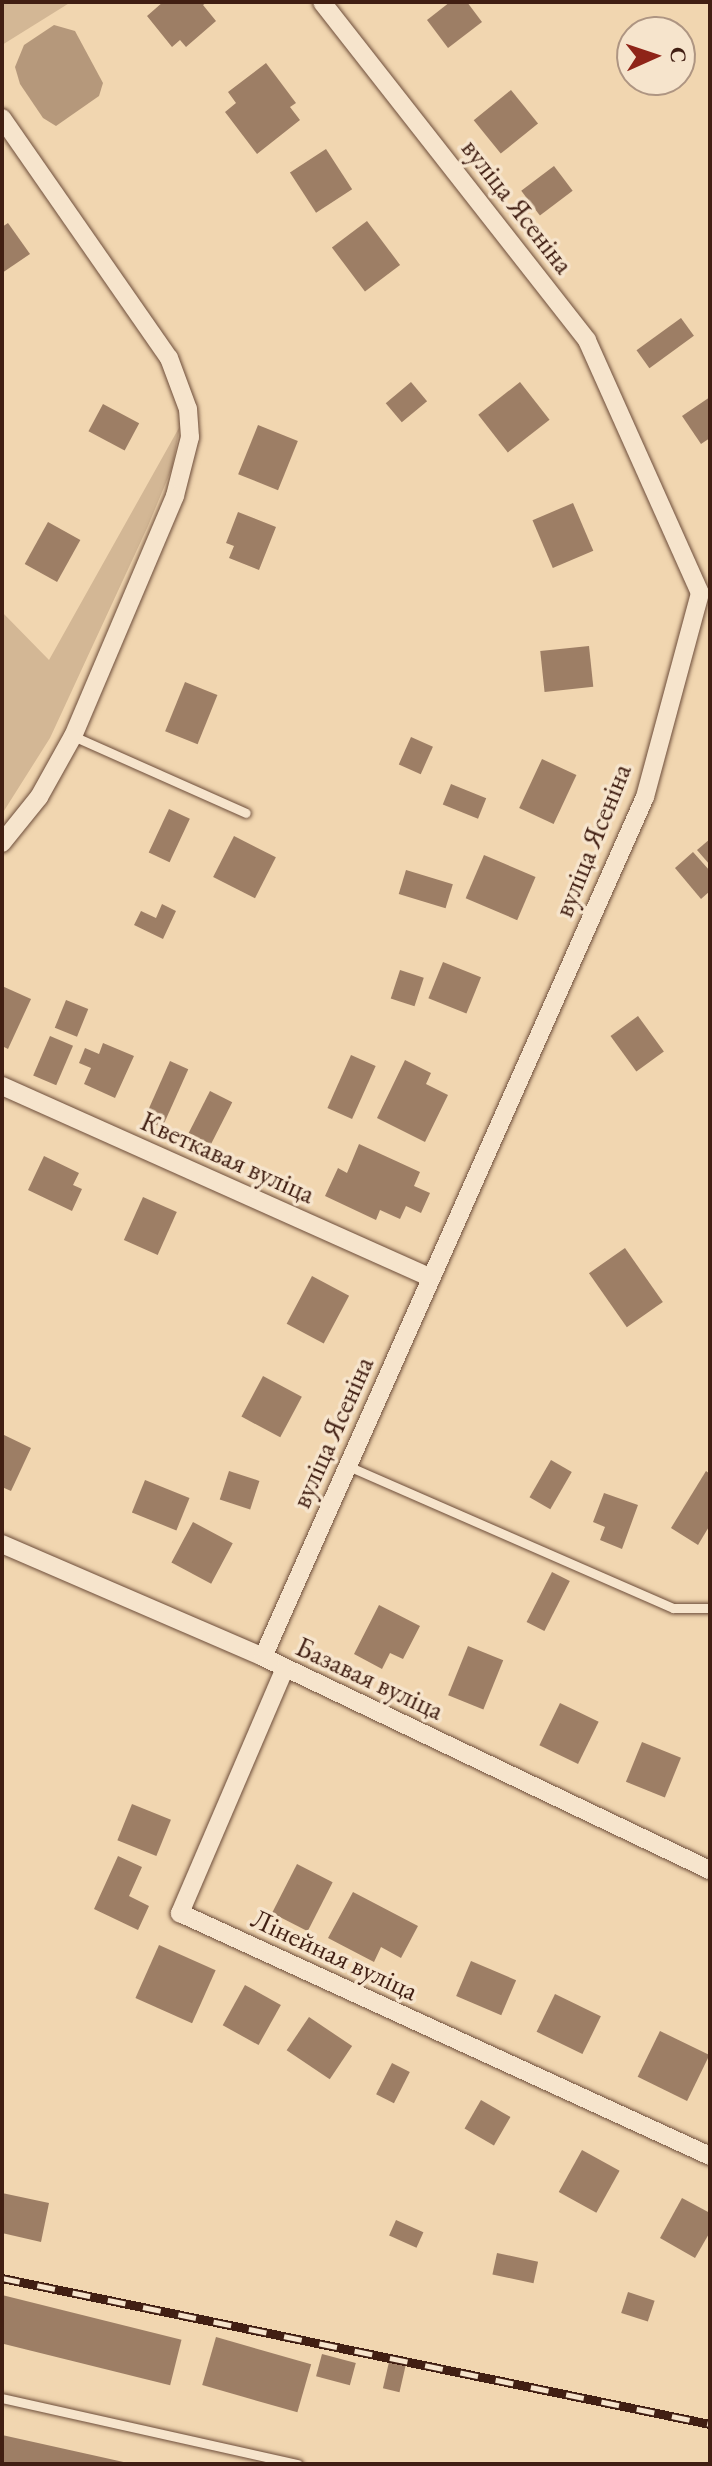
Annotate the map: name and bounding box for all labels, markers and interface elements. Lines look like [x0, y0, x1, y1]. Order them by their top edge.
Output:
north arrow [616, 16, 696, 96]
text: С [664, 46, 693, 63]
street label: вуліца Ясеніна [455, 132, 581, 280]
street label: вуліца Ясеніна [546, 758, 638, 922]
street label: Кветкавая вуліца [136, 1104, 320, 1210]
street label: вуліца Ясеніна [284, 1351, 380, 1513]
street label: Базавая вуліца [291, 1629, 449, 1727]
street label: Лінейная вуліца [246, 1901, 424, 2007]

